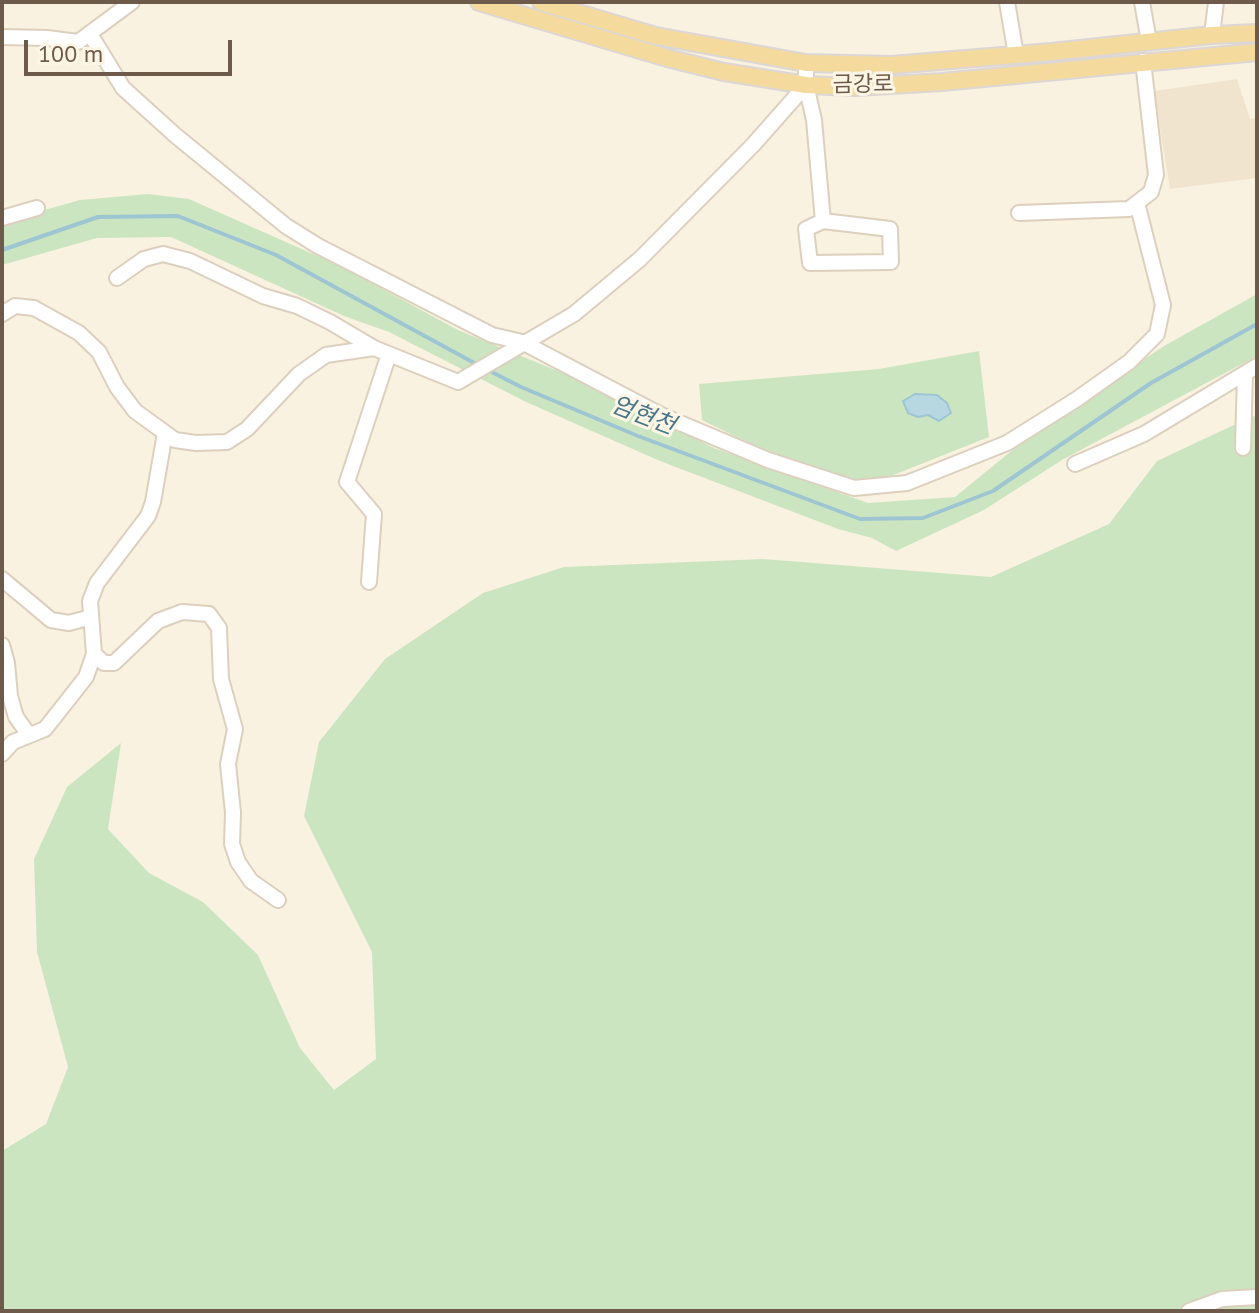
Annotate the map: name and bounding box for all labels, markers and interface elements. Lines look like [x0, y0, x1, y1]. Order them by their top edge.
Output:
scale bar [28, 24, 236, 74]
text: 100 m [38, 38, 103, 69]
street label: 금강로 [832, 71, 894, 99]
water label: 엄현천 [607, 391, 679, 441]

